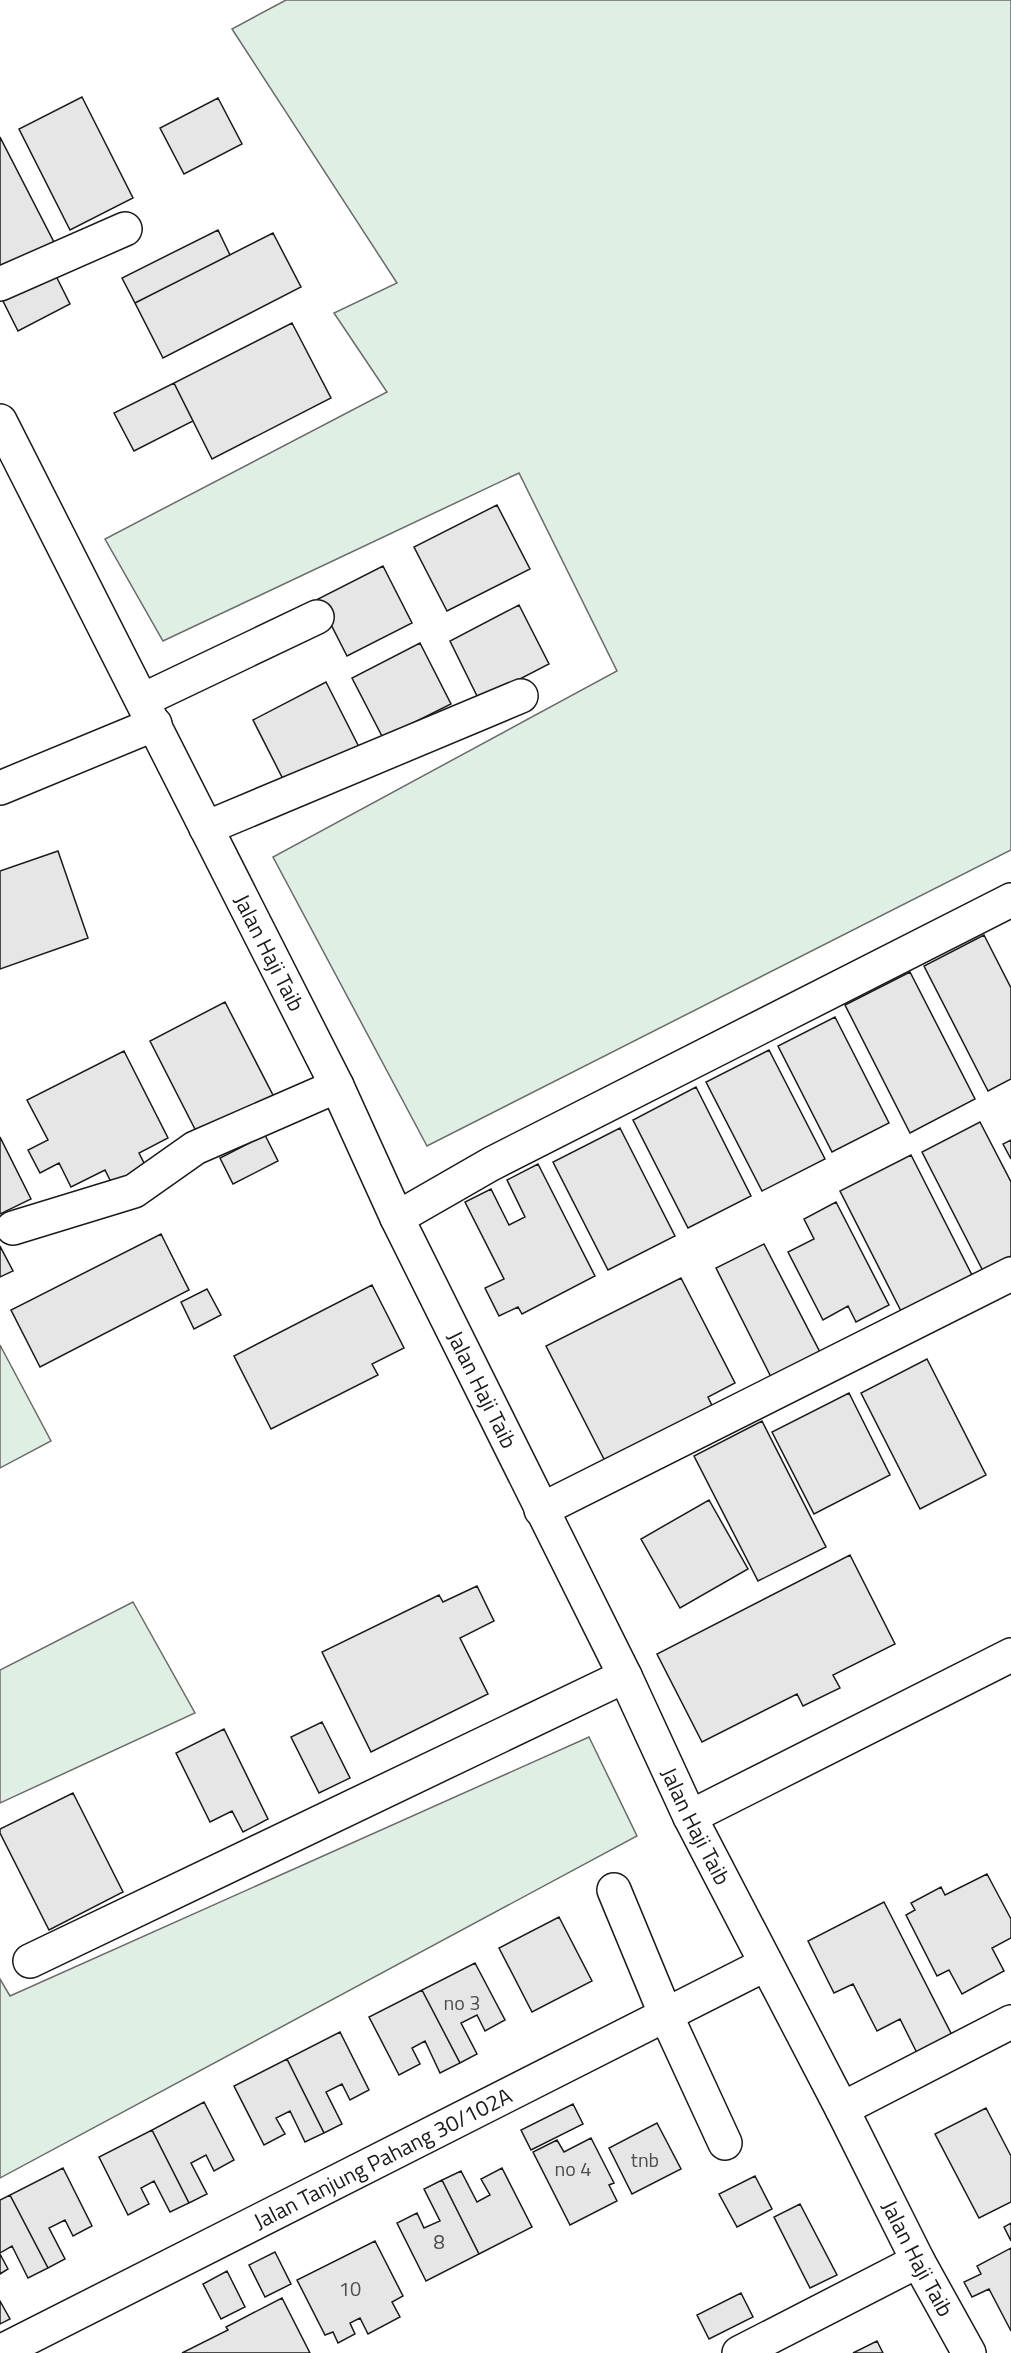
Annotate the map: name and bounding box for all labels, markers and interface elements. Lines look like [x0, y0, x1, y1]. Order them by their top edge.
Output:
street label: Jalan Haji Taib [225, 888, 313, 1017]
street label: Jalan Haji Taib [439, 1325, 526, 1454]
street label: Jalan Haji Taib [652, 1762, 739, 1891]
house number: no 3 [444, 1987, 480, 2018]
street label: Jalan Tanjung Pahang 30/102A [248, 2078, 518, 2238]
house number: tnb [631, 2144, 659, 2175]
house number: no 4 [555, 2153, 591, 2184]
street label: Jalan Haji Taib [873, 2194, 963, 2323]
house number: 8 [433, 2226, 445, 2257]
house number: 10 [339, 2273, 361, 2304]

